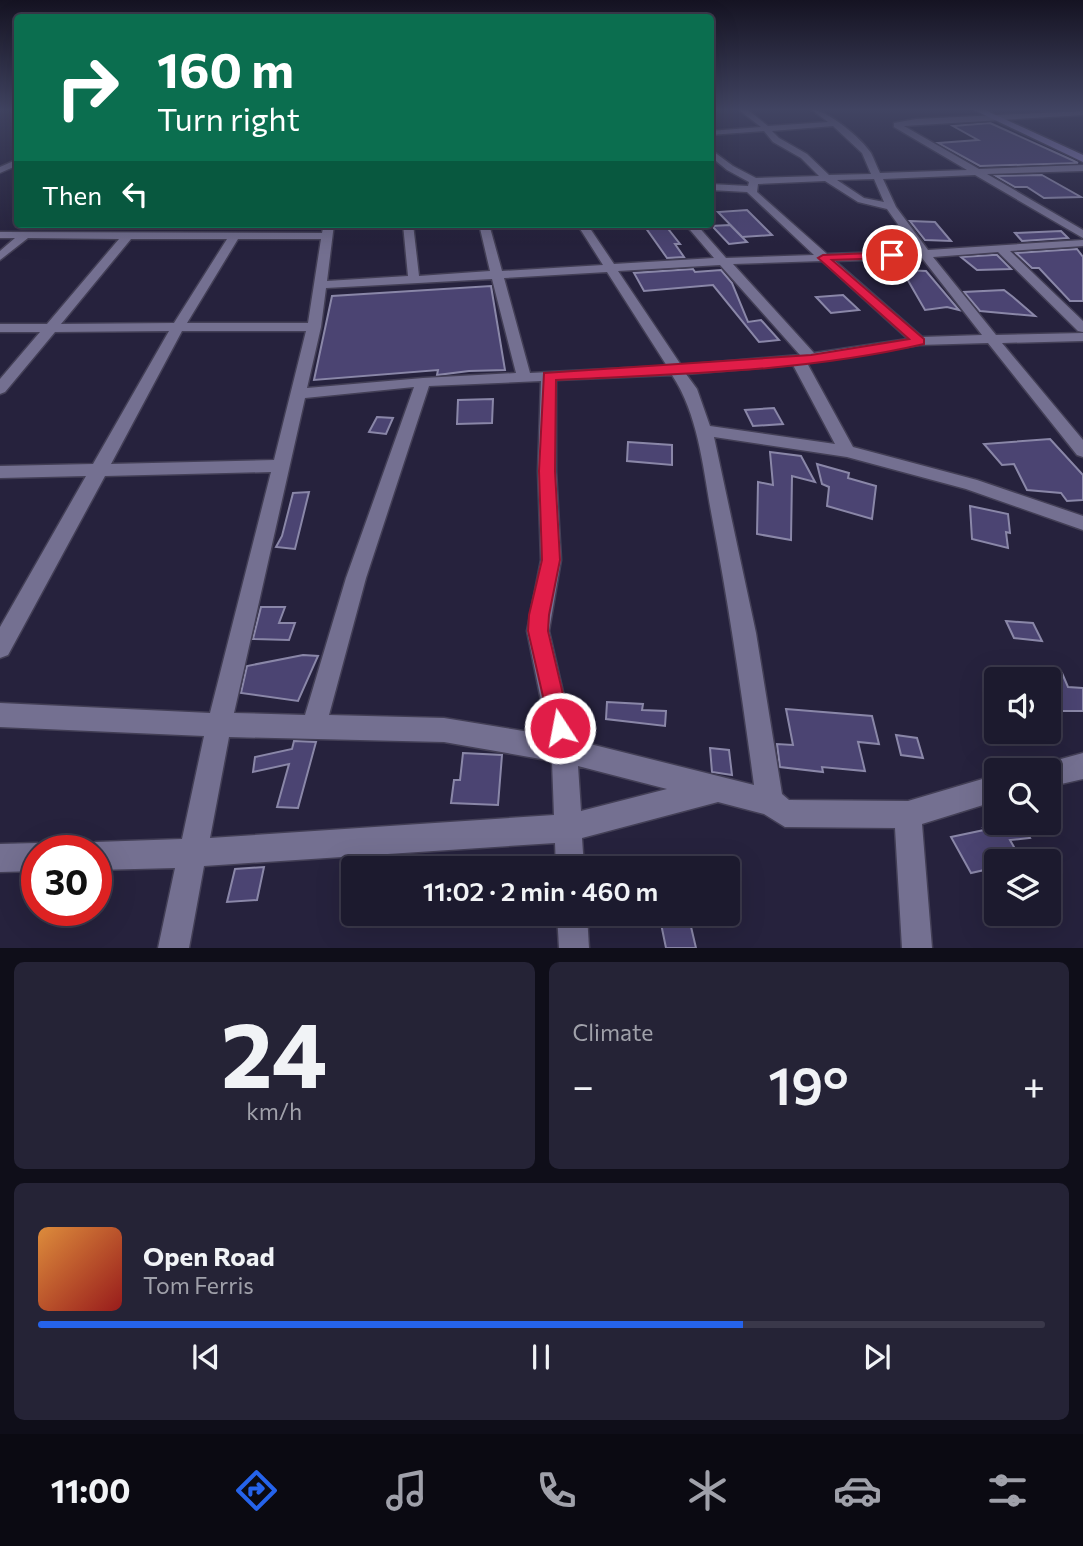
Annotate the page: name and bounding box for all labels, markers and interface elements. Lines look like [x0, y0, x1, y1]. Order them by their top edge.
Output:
text: 160 m [157, 38, 294, 98]
icon: right [42, 42, 133, 133]
text: Turn right [157, 98, 300, 138]
icon: left [116, 175, 154, 213]
text: Then [42, 179, 102, 210]
pin [862, 225, 922, 285]
icon: arrive [873, 236, 911, 274]
map controls [984, 667, 1061, 926]
button: sound [984, 667, 1061, 744]
position arrow [523, 691, 597, 765]
button: search [984, 758, 1061, 835]
speed limit sign: 30 [21, 835, 112, 926]
button: layers [984, 849, 1061, 926]
text: 11:02 · 2 min · 460 m [423, 875, 658, 906]
text: 24 [221, 995, 327, 1107]
text: Climate [573, 1018, 654, 1046]
text: 19° [768, 1052, 849, 1116]
text: − [573, 1061, 594, 1108]
text: + [1023, 1061, 1045, 1108]
text: km/h [246, 1097, 302, 1125]
text: Open Road [143, 1240, 275, 1271]
text: Tom Ferris [143, 1271, 254, 1299]
icon: previous [187, 1338, 225, 1376]
icon: pause [522, 1338, 560, 1376]
icon: next [858, 1338, 896, 1376]
icon: directions [232, 1466, 281, 1515]
icon: music [382, 1466, 431, 1515]
icon: phone [532, 1466, 581, 1515]
icon: climate [683, 1466, 732, 1515]
icon: car [833, 1466, 882, 1515]
icon: filters [983, 1466, 1032, 1515]
text: 11:00 [51, 1470, 131, 1510]

